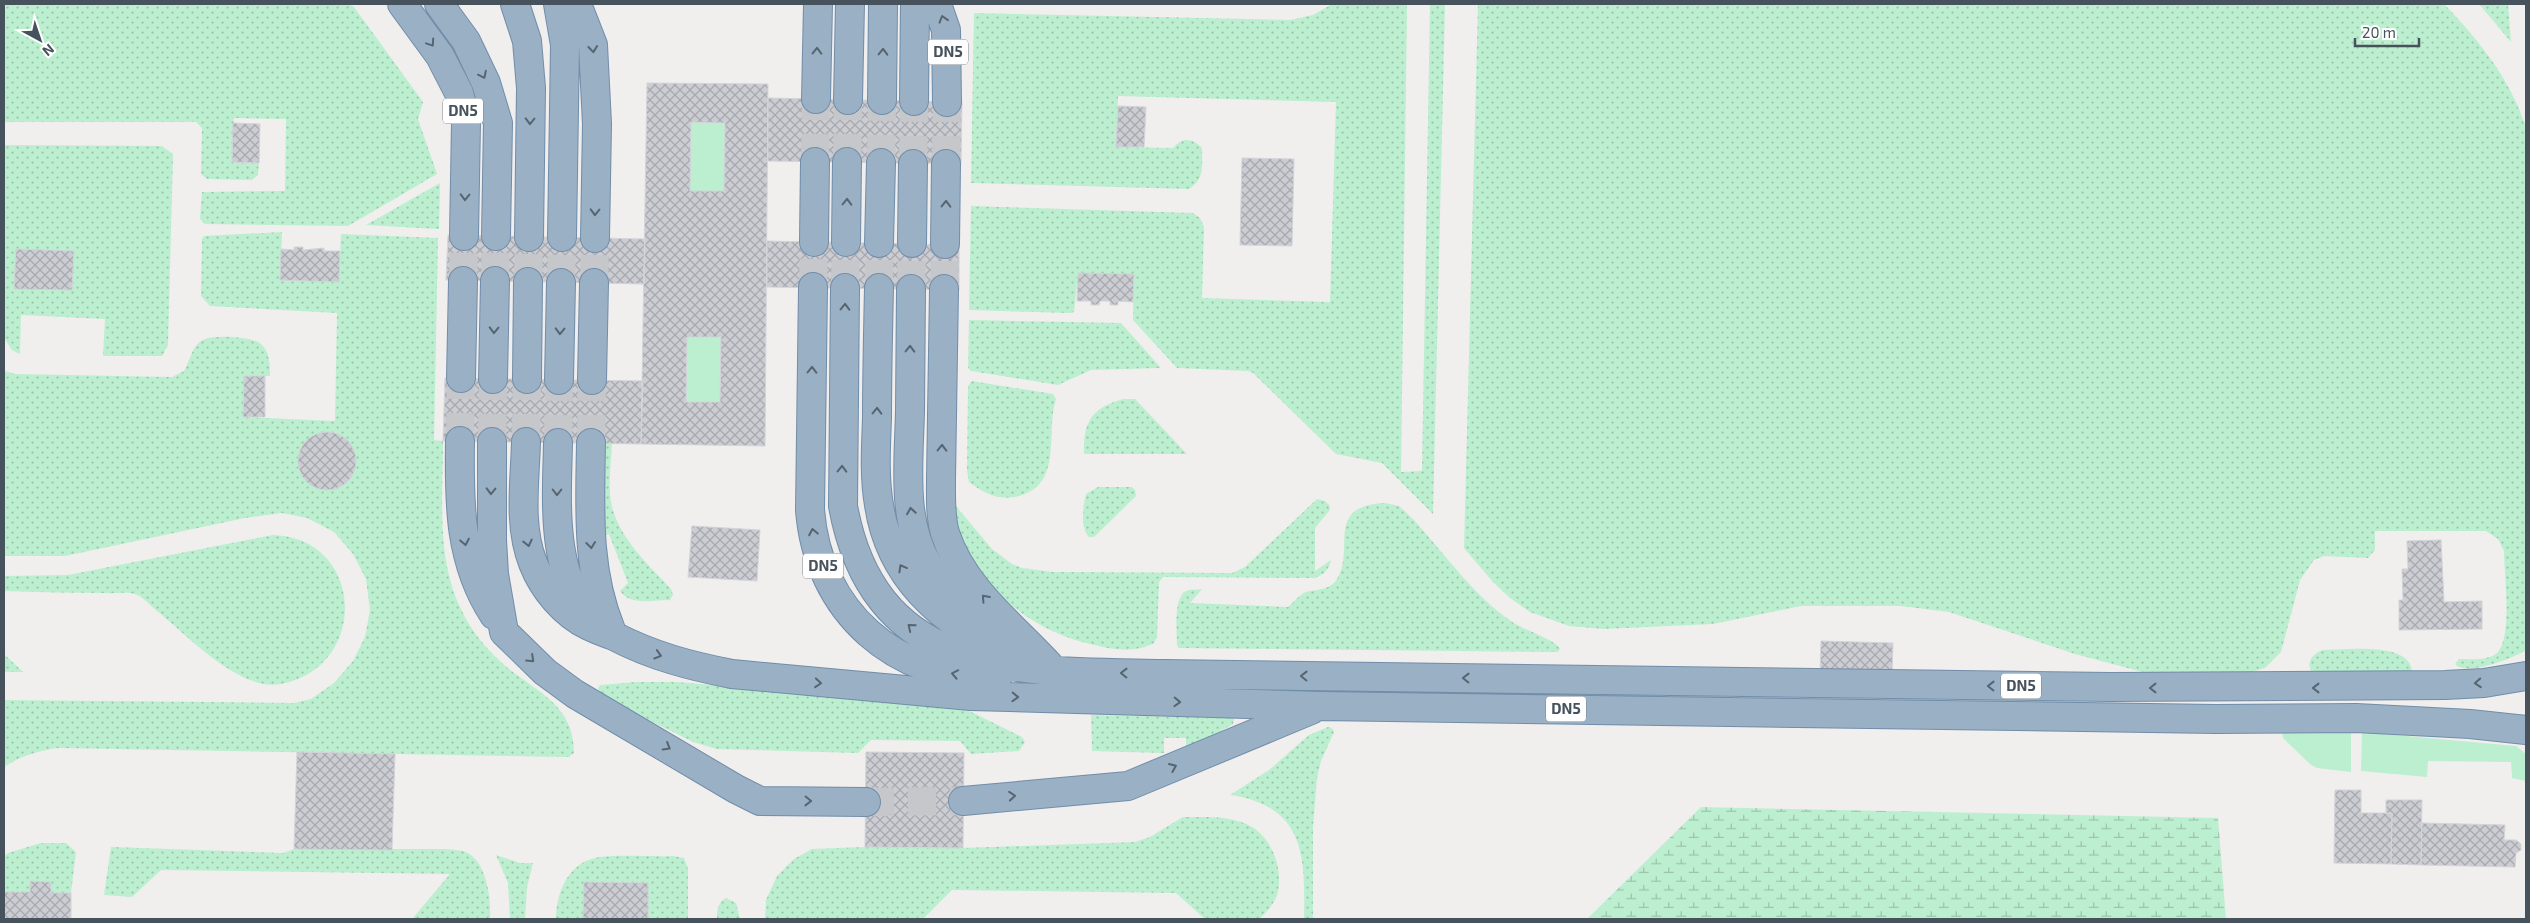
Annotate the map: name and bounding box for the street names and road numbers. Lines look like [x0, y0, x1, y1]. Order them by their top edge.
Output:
road number: DN5 [928, 40, 968, 64]
road number: DN5 [443, 98, 483, 124]
road number: DN5 [803, 554, 843, 578]
road number: DN5 [2001, 674, 2041, 698]
road number: DN5 [1546, 696, 1586, 722]

